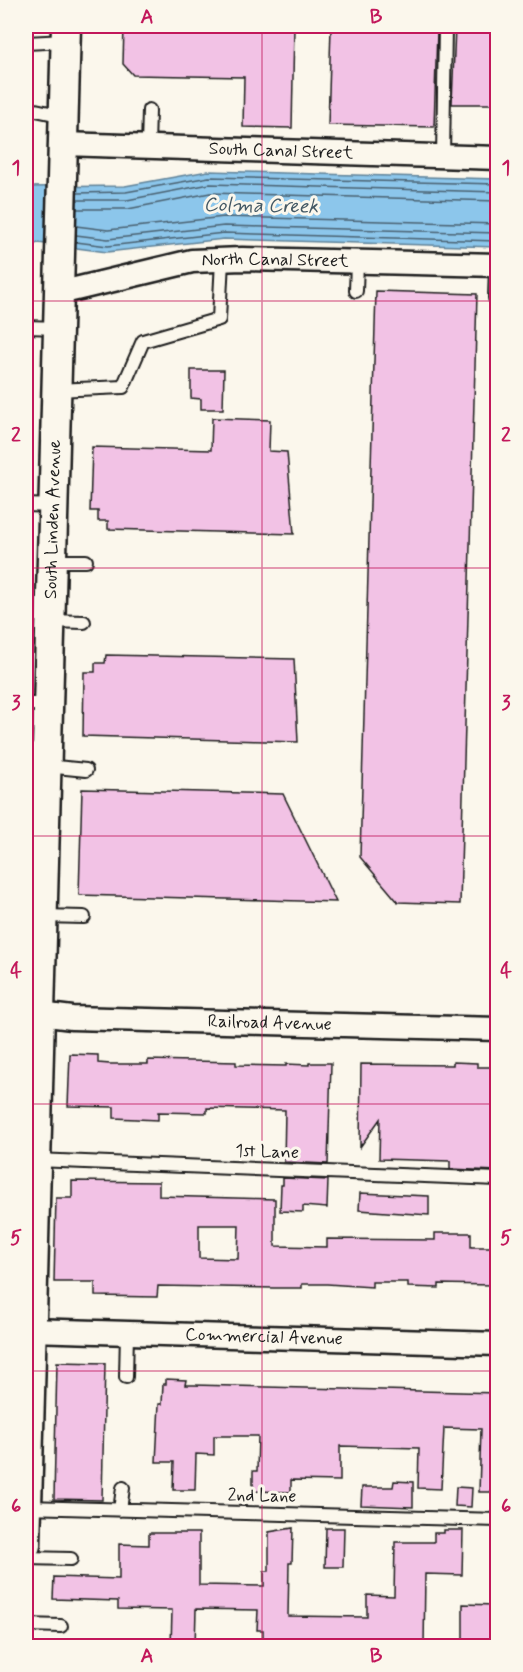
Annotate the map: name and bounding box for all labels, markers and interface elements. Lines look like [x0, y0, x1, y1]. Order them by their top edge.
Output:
text: A [140, 4, 154, 31]
text: B [370, 4, 383, 31]
street label: South Canal Street [208, 137, 354, 165]
text: 1 [12, 155, 20, 182]
text: 1 [502, 155, 510, 182]
water label: Colma Creek [203, 192, 319, 221]
street label: North Canal Street [201, 247, 349, 274]
text: 2 [11, 422, 21, 449]
text: 2 [501, 422, 511, 449]
street label: South Linden Avenue [39, 439, 67, 599]
text: 3 [11, 690, 21, 717]
text: 3 [501, 690, 511, 717]
text: 4 [10, 958, 22, 985]
text: 4 [500, 958, 512, 985]
street label: Railroad Avenue [207, 1010, 332, 1037]
street label: 1st Lane [235, 1139, 299, 1165]
text: 5 [10, 1225, 22, 1252]
text: 5 [500, 1225, 512, 1252]
street label: Commercial Avenue [185, 1323, 343, 1351]
street label: 2nd Lane [227, 1483, 297, 1509]
text: 6 [11, 1493, 21, 1520]
text: 6 [501, 1493, 511, 1520]
text: A [140, 1643, 154, 1670]
text: B [370, 1643, 383, 1670]

